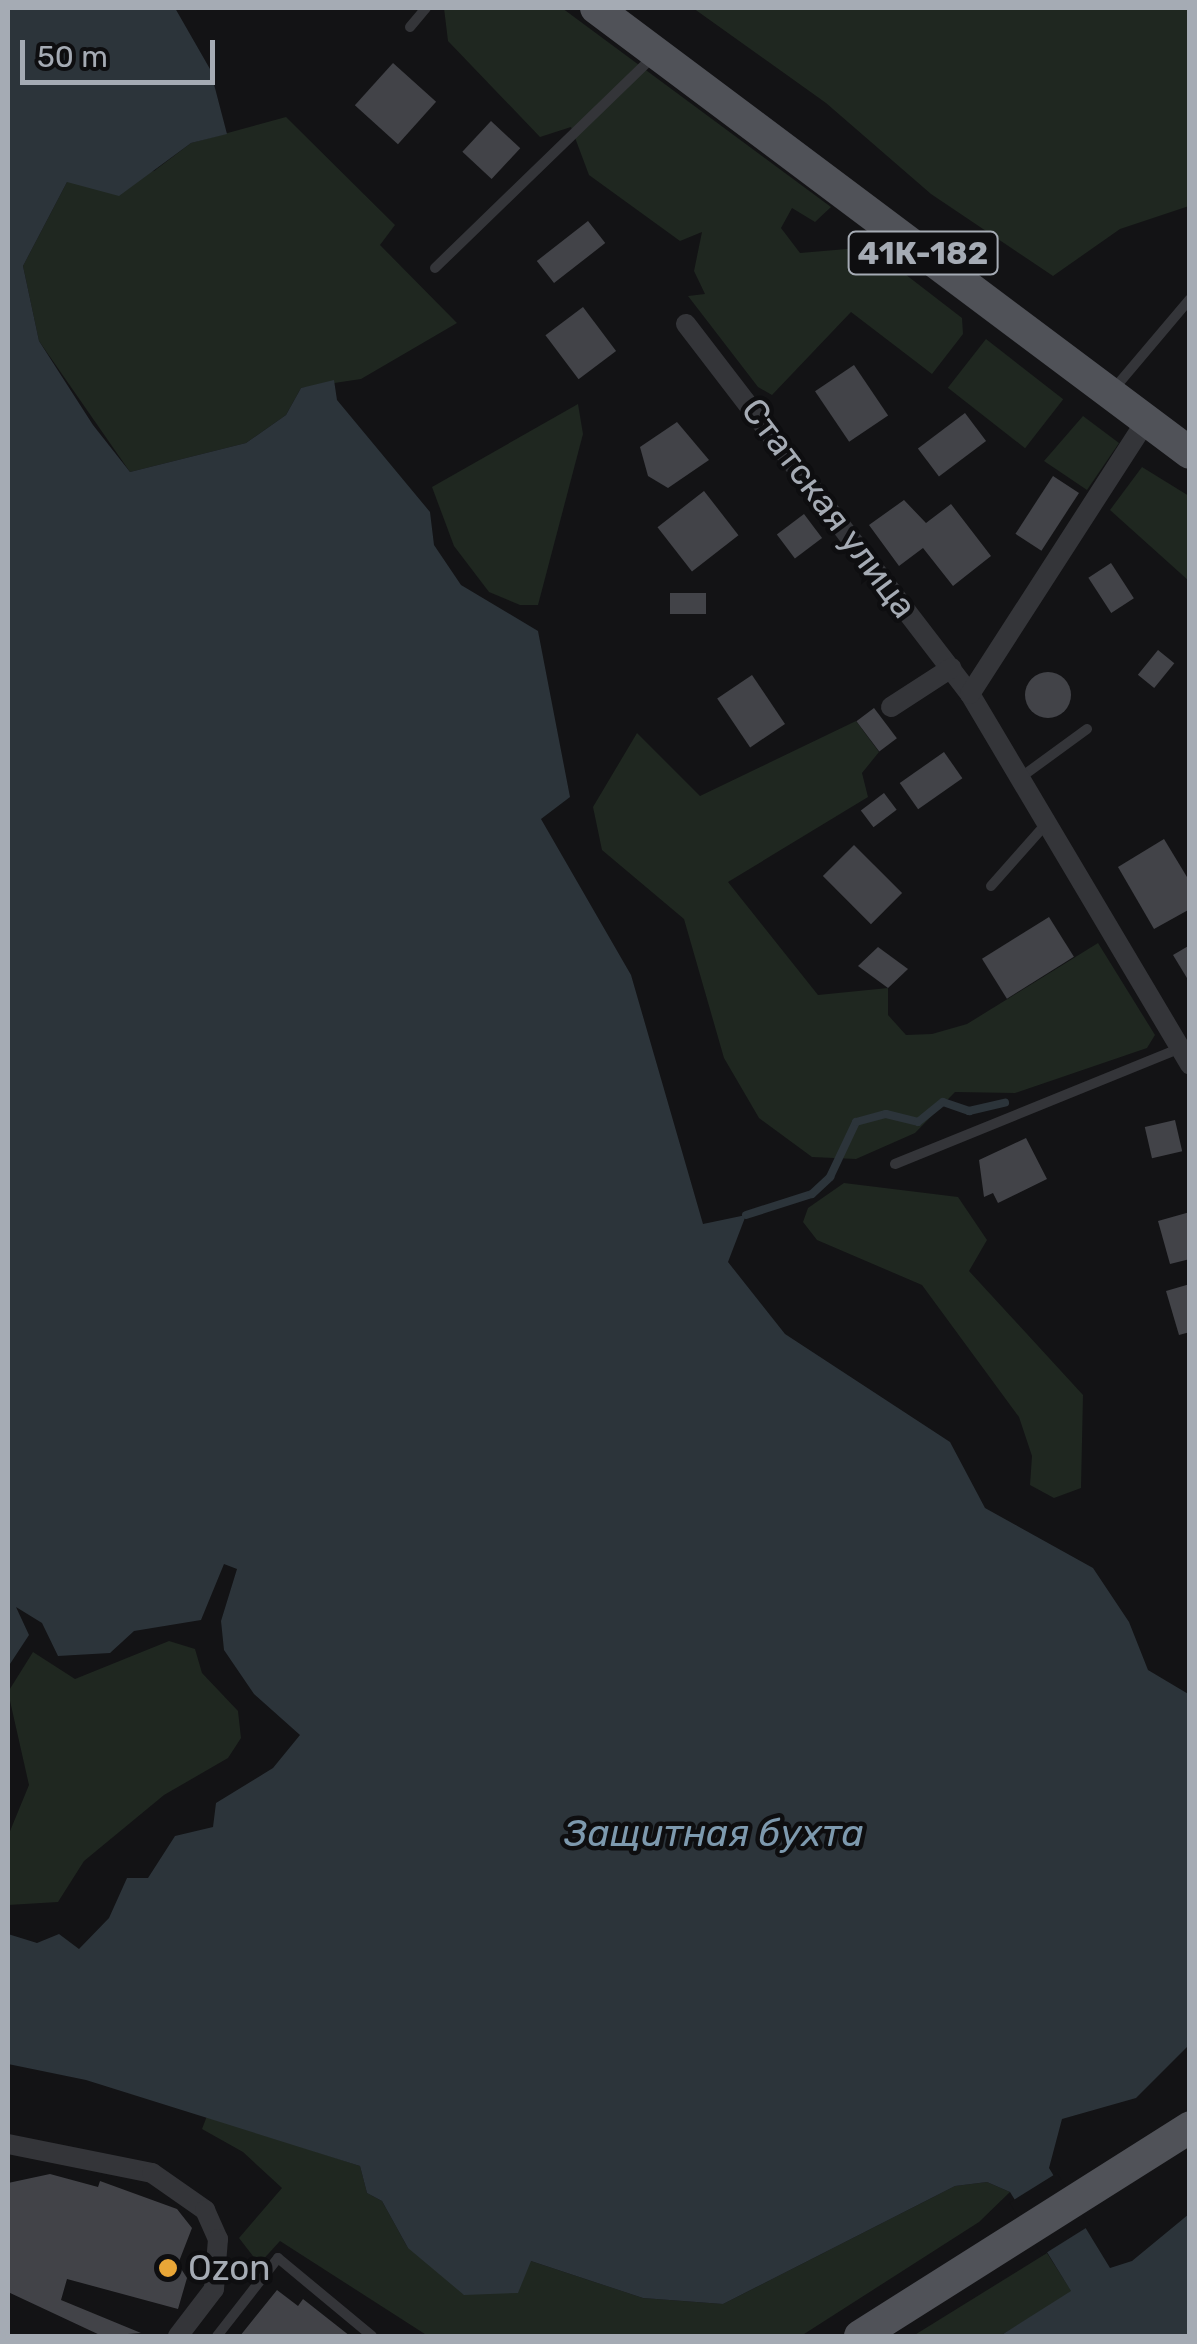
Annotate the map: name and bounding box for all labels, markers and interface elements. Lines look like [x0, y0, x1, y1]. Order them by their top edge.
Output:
scale bar [25, 20, 220, 82]
text: 50 m [37, 39, 108, 75]
road number: 41К-182 [846, 226, 1000, 280]
street label: Статская улица [733, 390, 925, 626]
water label: Защитная бухта [564, 1811, 864, 1857]
place label: Ozon [188, 2247, 271, 2289]
marker: Ozon [157, 2257, 179, 2279]

